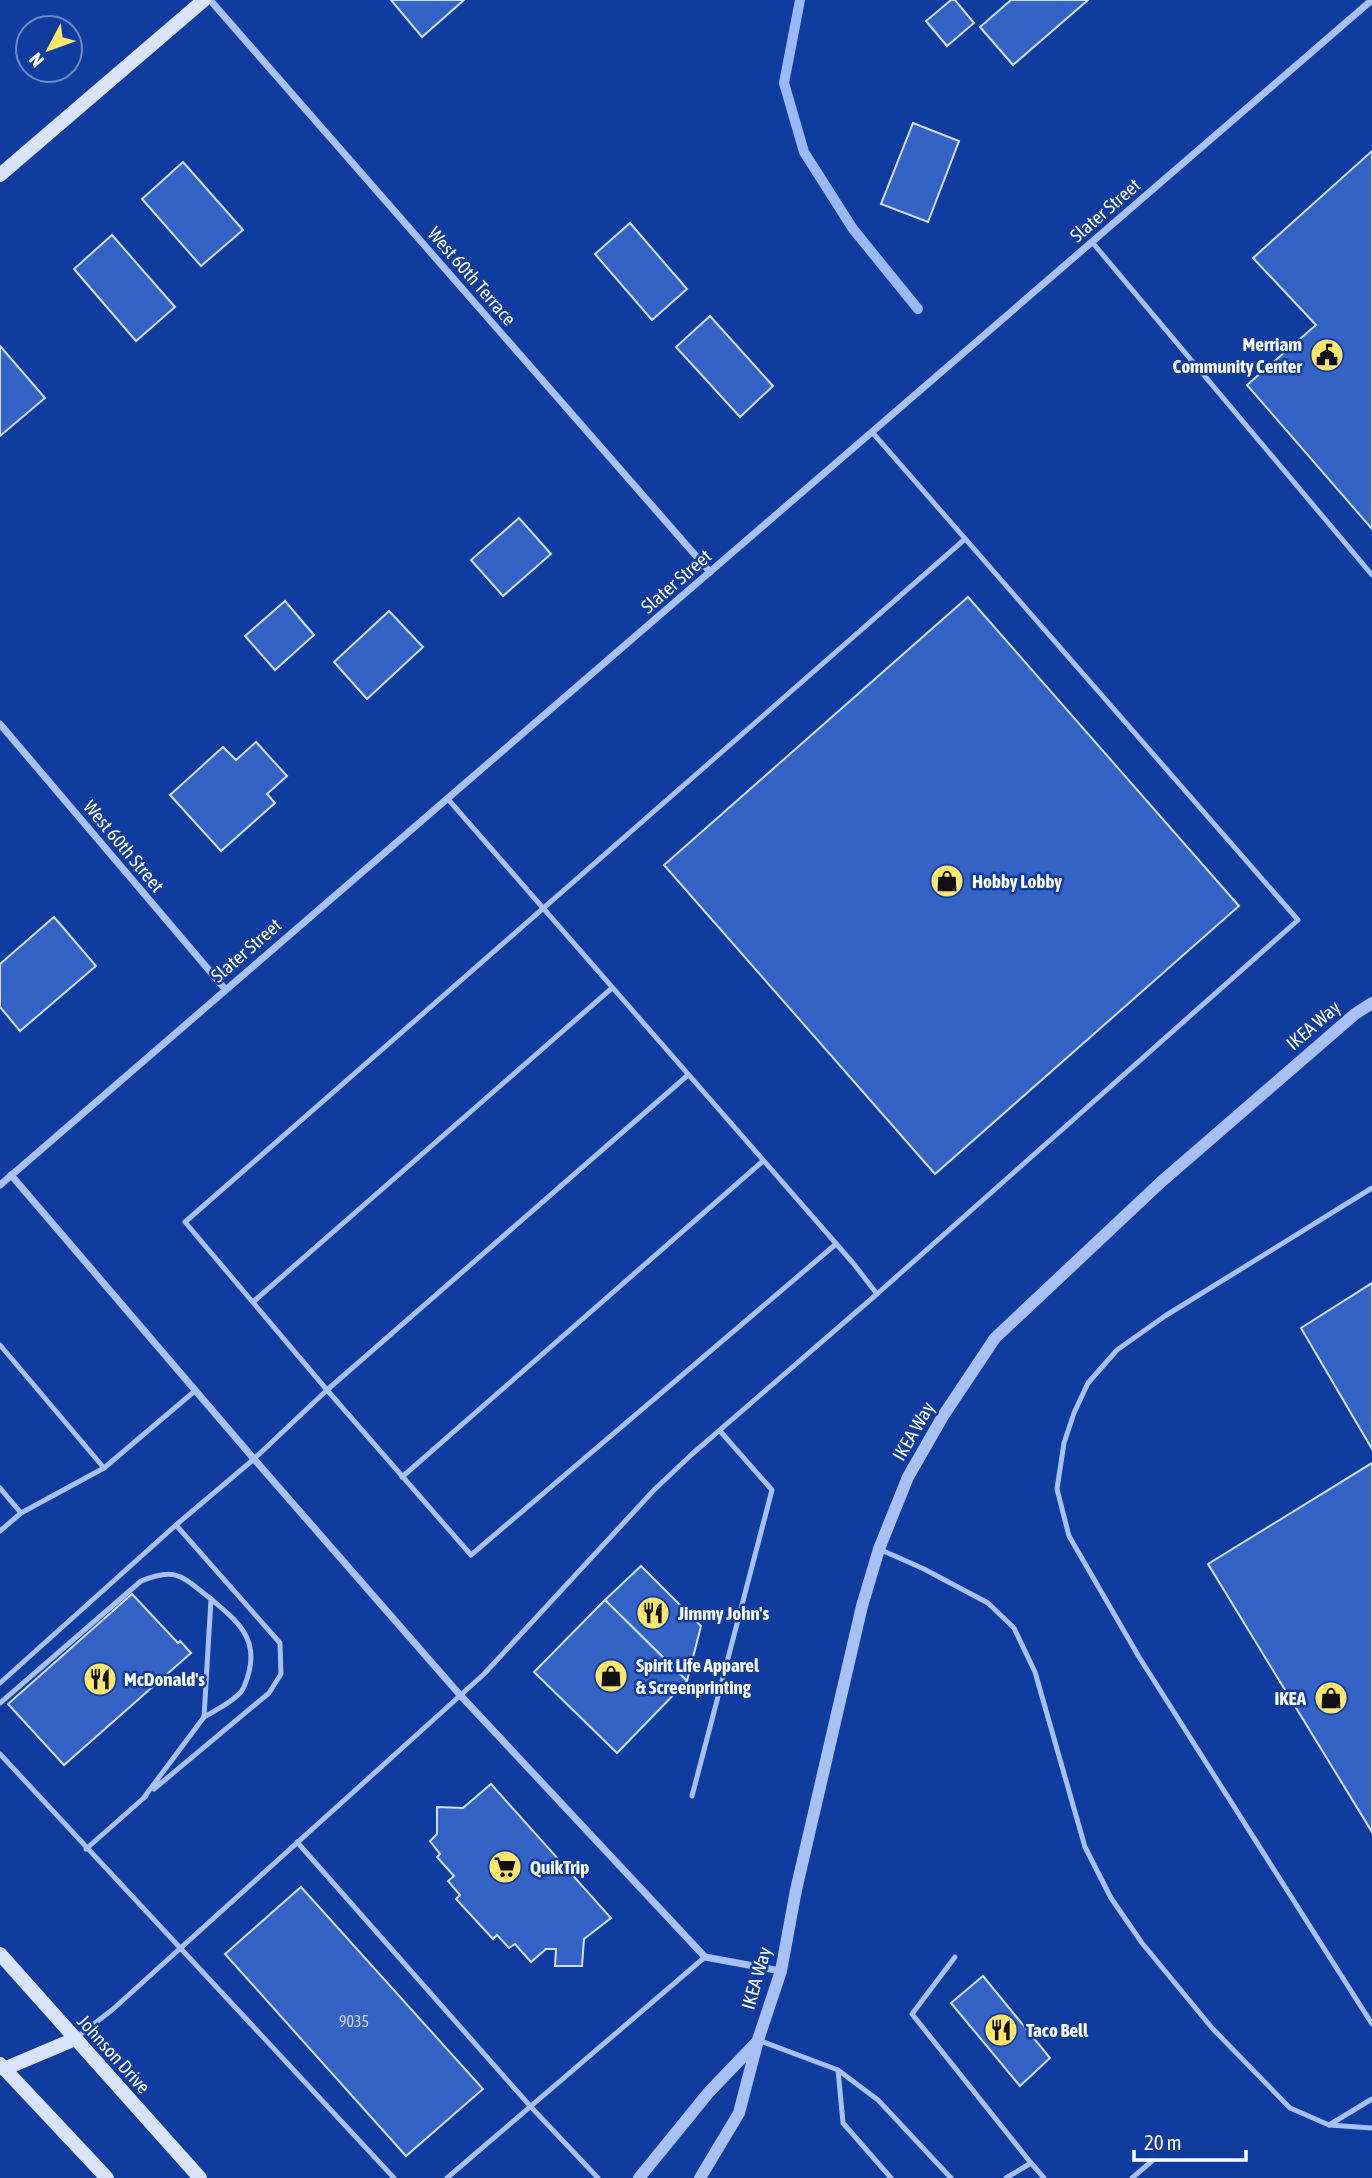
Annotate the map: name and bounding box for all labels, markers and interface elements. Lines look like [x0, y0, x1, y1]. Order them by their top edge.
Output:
north arrow [14, 14, 84, 84]
text: N [24, 49, 48, 72]
street label: Slater Street [1065, 174, 1145, 246]
street label: West 60th Terrace [423, 222, 521, 330]
place label: Merriam Community Center [1173, 333, 1302, 377]
public building icon: Merriam Community Center [1308, 336, 1346, 374]
street label: Slater Street [636, 545, 716, 617]
street label: West 60th Street [79, 795, 169, 897]
shop icon: Hobby Lobby [928, 862, 966, 900]
place label: Hobby Lobby [972, 870, 1062, 892]
street label: Slater Street [206, 914, 286, 986]
street label: IKEA Way [1282, 996, 1345, 1054]
street label: IKEA Way [887, 1398, 939, 1464]
restaurant icon: Jimmy John's [634, 1594, 672, 1632]
place label: Jimmy John's [677, 1602, 769, 1624]
place label: Spirit Life Apparel & Screenprinting [636, 1654, 760, 1698]
shop icon: Spirit Life Apparel & Screenprinting [592, 1657, 630, 1695]
restaurant icon: McDonald's [81, 1660, 119, 1698]
place label: McDonald's [124, 1668, 205, 1690]
shop icon: IKEA [1312, 1679, 1350, 1717]
place label: IKEA [1274, 1687, 1307, 1709]
supermarket icon: QuikTrip [486, 1848, 524, 1886]
place label: QuikTrip [530, 1856, 589, 1878]
street label: IKEA Way [737, 1944, 775, 2012]
street label: Johnson Drive [73, 2010, 155, 2098]
restaurant icon: Taco Bell [982, 2011, 1020, 2049]
house number: 9035 [339, 2012, 369, 2030]
place label: Taco Bell [1026, 2019, 1089, 2041]
scale bar [1134, 2118, 1246, 2162]
text: 20 m [1144, 2130, 1182, 2154]

